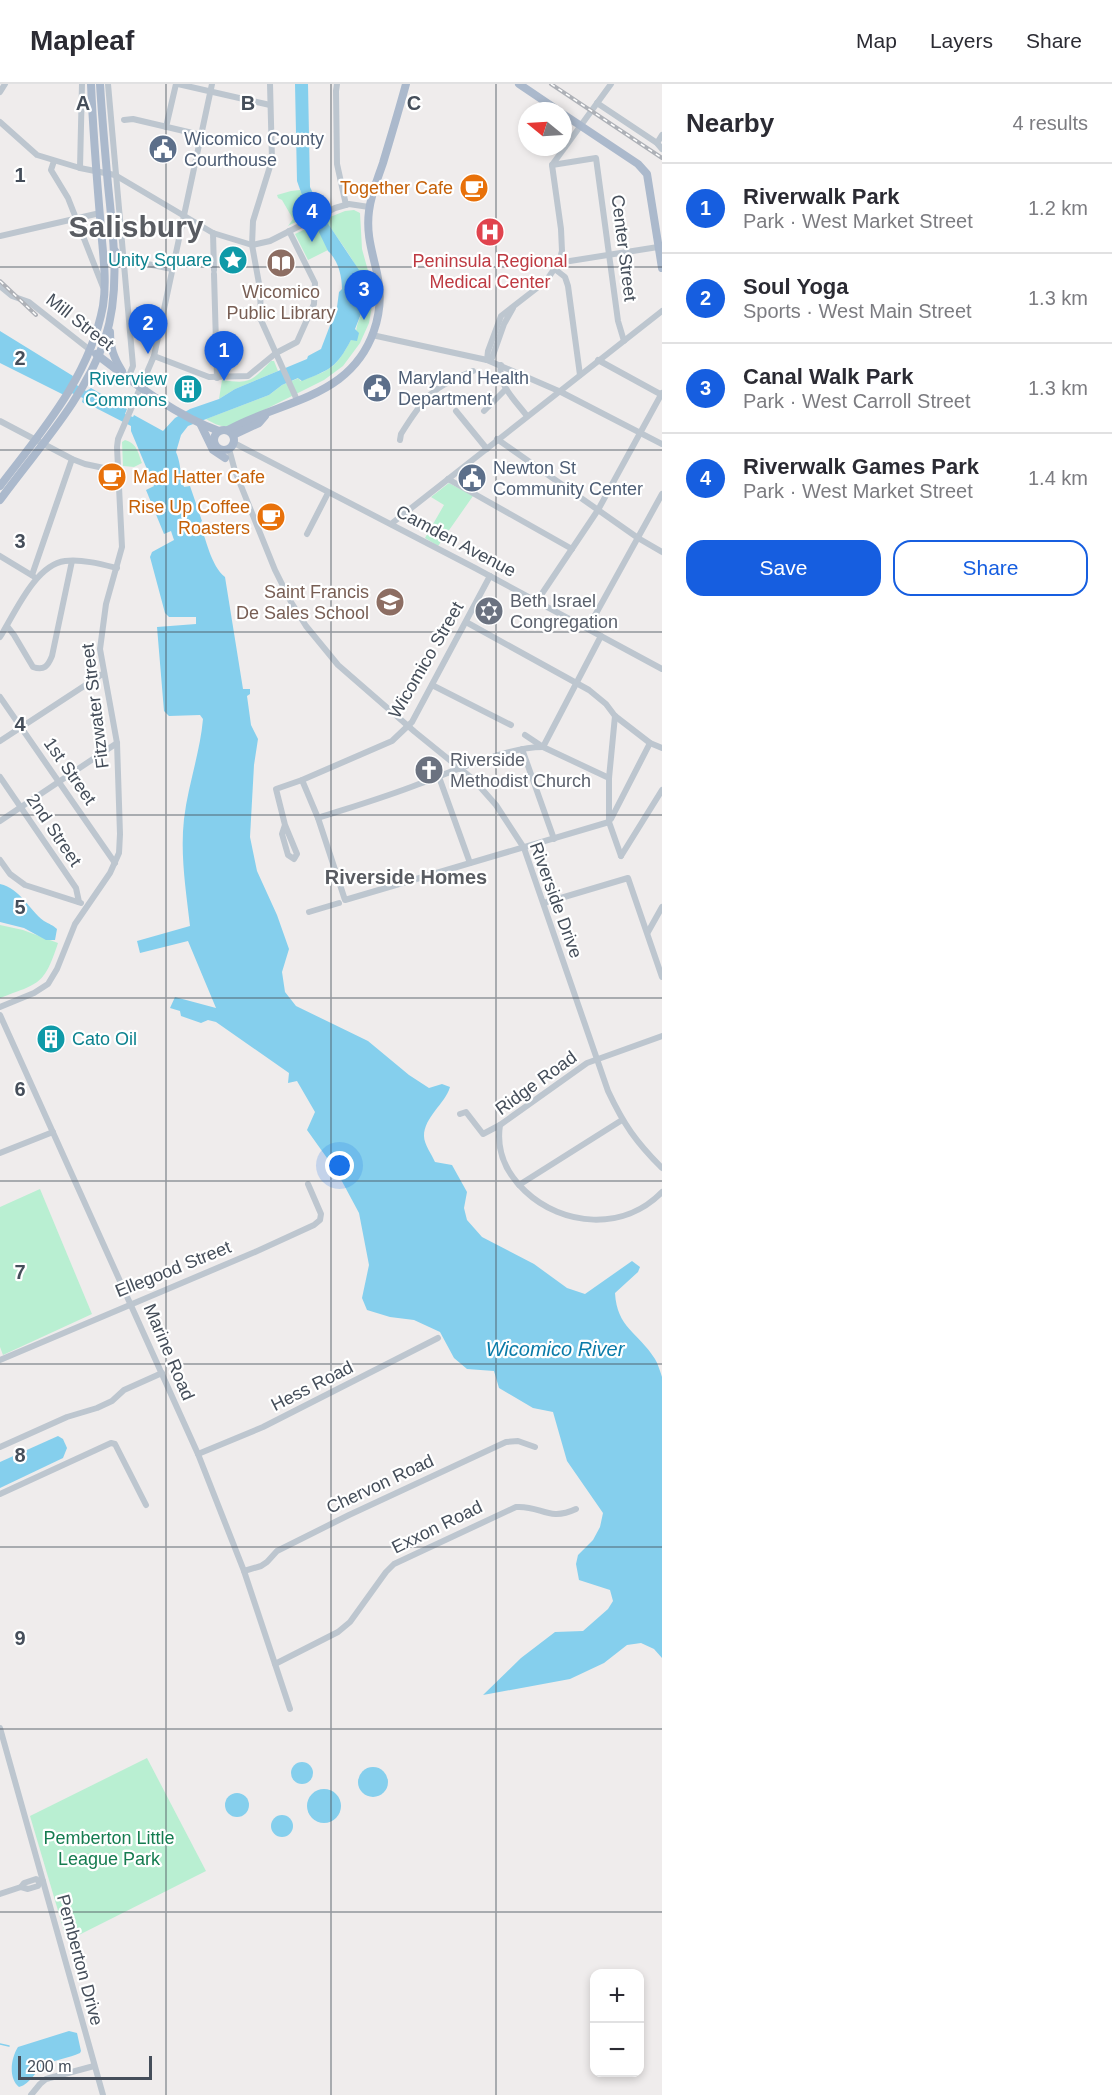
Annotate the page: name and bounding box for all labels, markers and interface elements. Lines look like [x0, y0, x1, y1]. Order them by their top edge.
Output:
text: Mapleaf [30, 25, 134, 56]
text: Map [856, 29, 897, 52]
text: Layers [930, 29, 993, 52]
text: Share [1026, 29, 1082, 52]
text: A [76, 92, 90, 114]
text: B [241, 92, 255, 114]
text: C [407, 92, 421, 114]
north arrow [518, 102, 572, 156]
text: Nearby [686, 108, 774, 138]
text: 4 results [1012, 112, 1088, 134]
place label: Wicomico County Courthouse [184, 129, 324, 170]
public building icon: Wicomico County Courthouse [147, 133, 179, 165]
text: 1 [14, 164, 26, 186]
cafe icon: Together Cafe [458, 172, 490, 204]
place label: Together Cafe [340, 178, 453, 198]
text: Riverwalk Park [743, 184, 900, 209]
pin: 4 [292, 192, 332, 242]
street label: Center Street [608, 194, 640, 302]
text: 1 [700, 197, 711, 219]
text: 1.2 km [1028, 197, 1088, 219]
district label: Salisbury [68, 210, 204, 243]
text: Park · West Market Street [743, 210, 973, 232]
hospital icon: Peninsula Regional Medical Center [474, 216, 506, 248]
place icon: Unity Square [217, 244, 249, 276]
library icon: Wicomico Public Library [265, 247, 297, 279]
place label: Unity Square [108, 250, 212, 270]
place label: Peninsula Regional Medical Center [412, 251, 568, 292]
pin: 3 [344, 270, 384, 320]
text: Soul Yoga [743, 274, 849, 299]
place label: Wicomico Public Library [226, 282, 336, 323]
text: 2 [700, 287, 711, 309]
text: 1.3 km [1028, 287, 1088, 309]
street label: Mill Street [42, 289, 118, 355]
text: Sports · West Main Street [743, 300, 972, 322]
pin: 2 [128, 304, 168, 354]
pin: 1 [204, 332, 244, 381]
text: 2 [14, 347, 26, 369]
text: Canal Walk Park [743, 364, 913, 389]
place label: Maryland Health Department [398, 368, 529, 409]
place label: Riverview Commons [85, 369, 168, 410]
public building icon: Maryland Health Department [361, 372, 393, 404]
building icon: Riverview Commons [172, 373, 204, 405]
text: 3 [700, 377, 711, 399]
text: 1.3 km [1028, 377, 1088, 399]
text: Park · West Carroll Street [743, 390, 970, 412]
text: Riverwalk Games Park [743, 454, 979, 479]
place label: Newton St Community Center [493, 458, 643, 499]
cafe icon: Mad Hatter Cafe [96, 461, 128, 493]
public building icon: Newton St Community Center [456, 462, 488, 494]
place label: Mad Hatter Cafe [133, 467, 265, 487]
text: 4 [700, 467, 711, 489]
text: 1.4 km [1028, 467, 1088, 489]
text: Park · West Market Street [743, 480, 973, 502]
place label: Rise Up Coffee Roasters [128, 497, 250, 538]
cafe icon: Rise Up Coffee Roasters [255, 501, 287, 533]
street label: Camden Avenue [393, 501, 519, 581]
text: 3 [14, 530, 26, 552]
button: Save [686, 540, 881, 596]
button: Share [893, 540, 1088, 596]
place label: Saint Francis De Sales School [236, 582, 369, 623]
school or university icon: Saint Francis De Sales School [374, 586, 406, 618]
place label: Beth Israel Congregation [510, 591, 618, 632]
synagogue icon: Beth Israel Congregation [473, 595, 505, 627]
street label: Wicomico Street [385, 598, 467, 722]
street label: Fitzwater Street [77, 642, 113, 770]
text: 4 [14, 713, 26, 735]
street label: 1st Street [40, 734, 100, 808]
place label: Riverside Methodist Church [450, 750, 591, 791]
church icon: Riverside Methodist Church [413, 754, 445, 786]
street label: 2nd Street [22, 790, 86, 870]
street label: Riverside Drive [526, 839, 586, 961]
district label: Riverside Homes [325, 866, 487, 888]
text: 5 [14, 896, 26, 918]
building icon: Cato Oil [35, 1023, 67, 1055]
place label: Cato Oil [72, 1029, 137, 1049]
street label: Ridge Road [492, 1047, 580, 1119]
text: 6 [14, 1078, 26, 1100]
your location [325, 1151, 354, 1180]
street label: Ellegood Street [112, 1237, 234, 1301]
text: 7 [14, 1261, 26, 1283]
street label: Marine Road [140, 1301, 198, 1403]
water label: Wicomico River [486, 1338, 626, 1360]
street label: Hess Road [268, 1357, 356, 1415]
text: 8 [14, 1444, 26, 1466]
street label: Chervon Road [323, 1450, 437, 1518]
street label: Exxon Road [389, 1497, 485, 1557]
text: 9 [14, 1627, 26, 1649]
park label: Pemberton Little League Park [43, 1828, 175, 1869]
street label: Pemberton Drive [53, 1892, 107, 2028]
map controls [590, 1969, 644, 2077]
button: + [590, 1969, 644, 2023]
button: − [590, 2023, 644, 2077]
scale bar [18, 2053, 152, 2080]
text: 200 m [27, 2058, 71, 2075]

